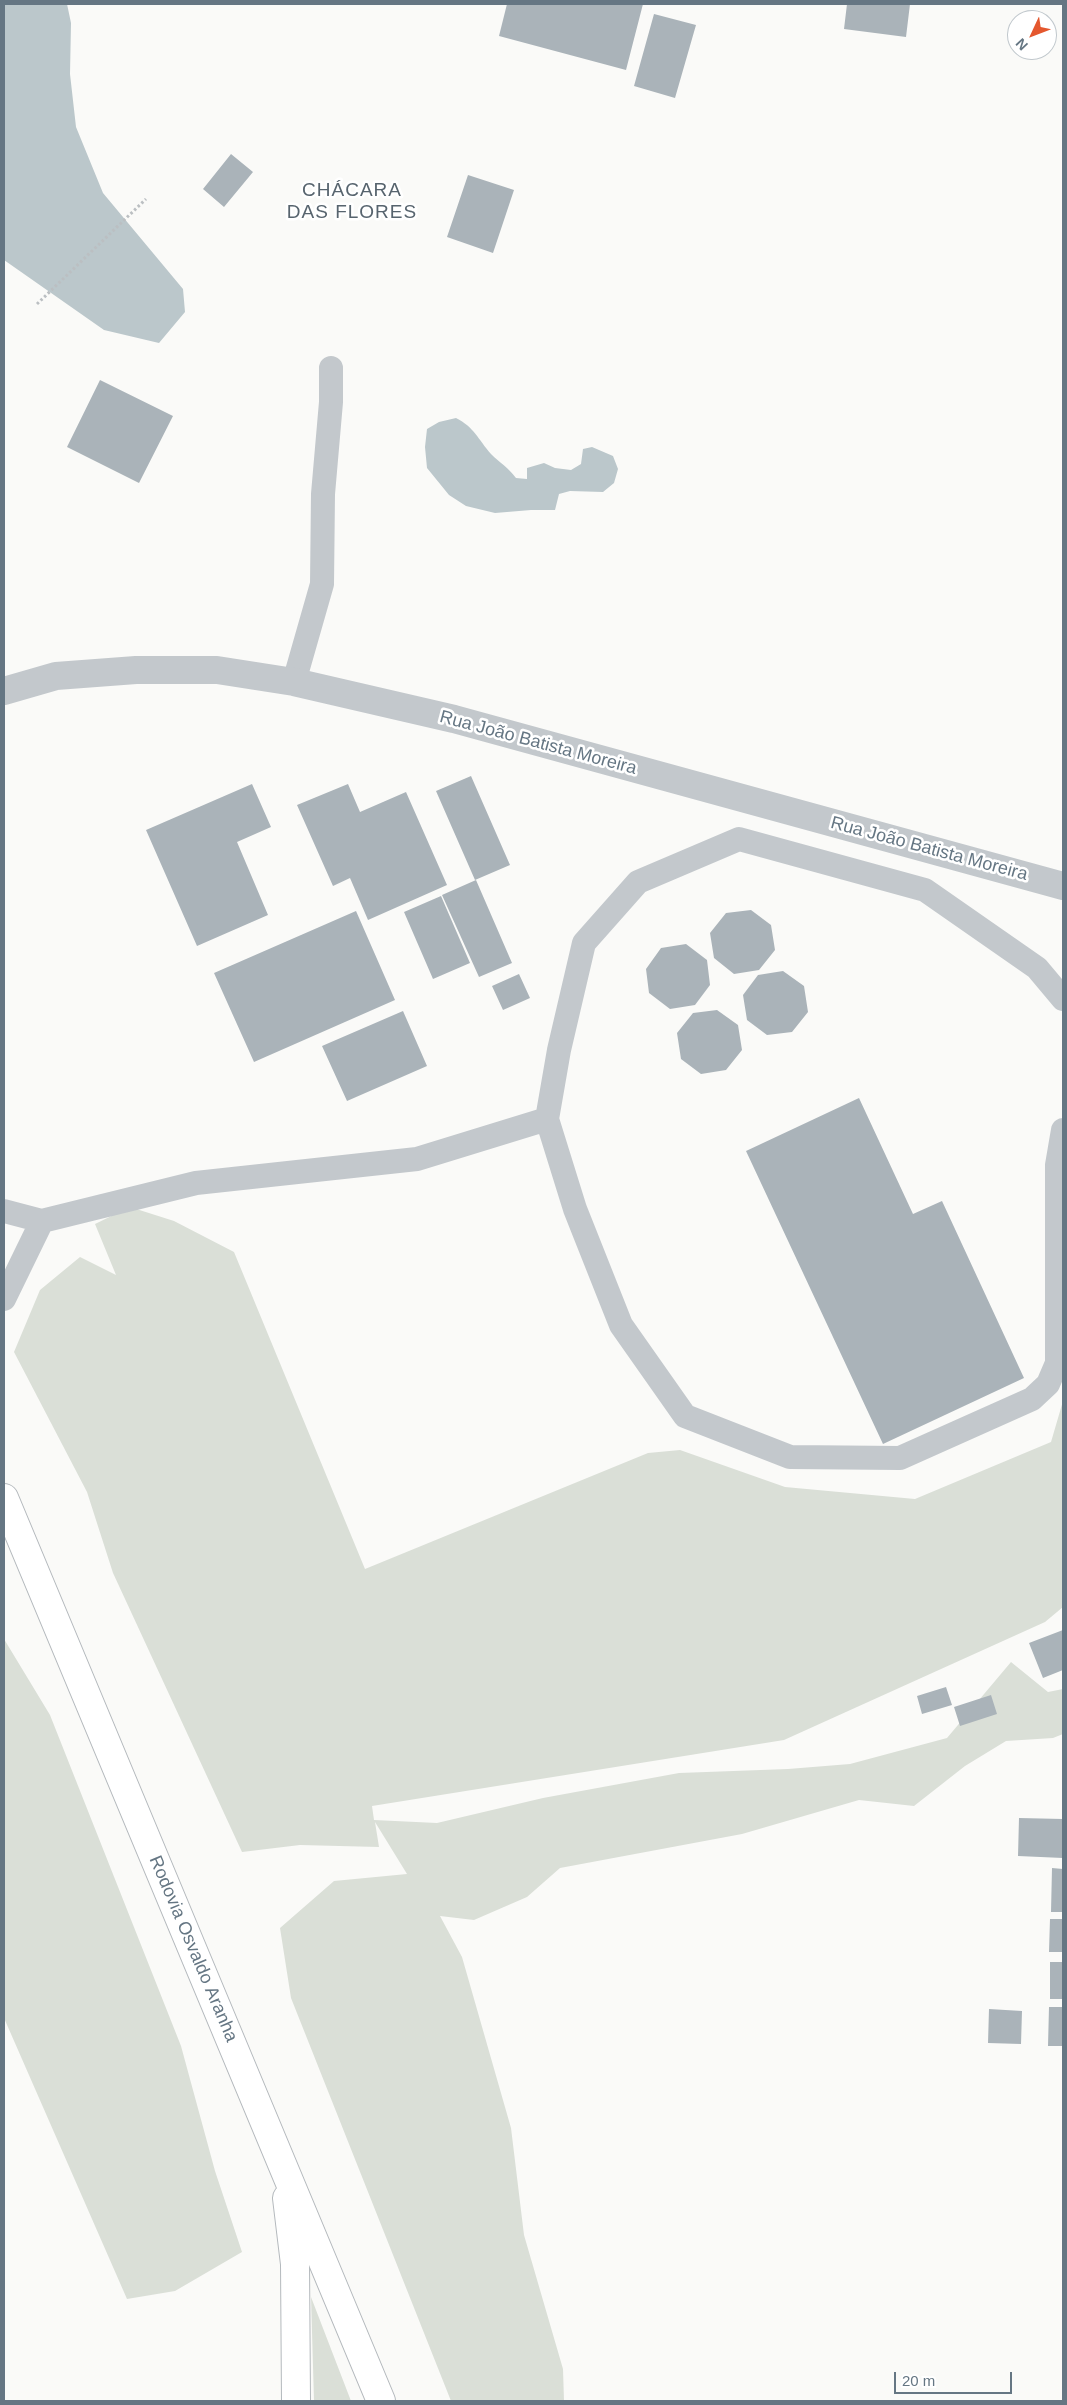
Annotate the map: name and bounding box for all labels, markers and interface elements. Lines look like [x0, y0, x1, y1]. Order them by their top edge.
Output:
north arrow [1007, 10, 1057, 60]
text: N [1012, 35, 1031, 54]
district label: CHÁCARA DAS FLORES [286, 180, 418, 224]
street label: Rua João Batista Moreira [437, 706, 639, 780]
street label: Rua João Batista Moreira [828, 812, 1030, 886]
street label: Rodovia Osvaldo Aranha [144, 1853, 242, 2045]
scale bar [897, 2362, 1014, 2394]
text: 20 m [902, 2372, 935, 2389]

